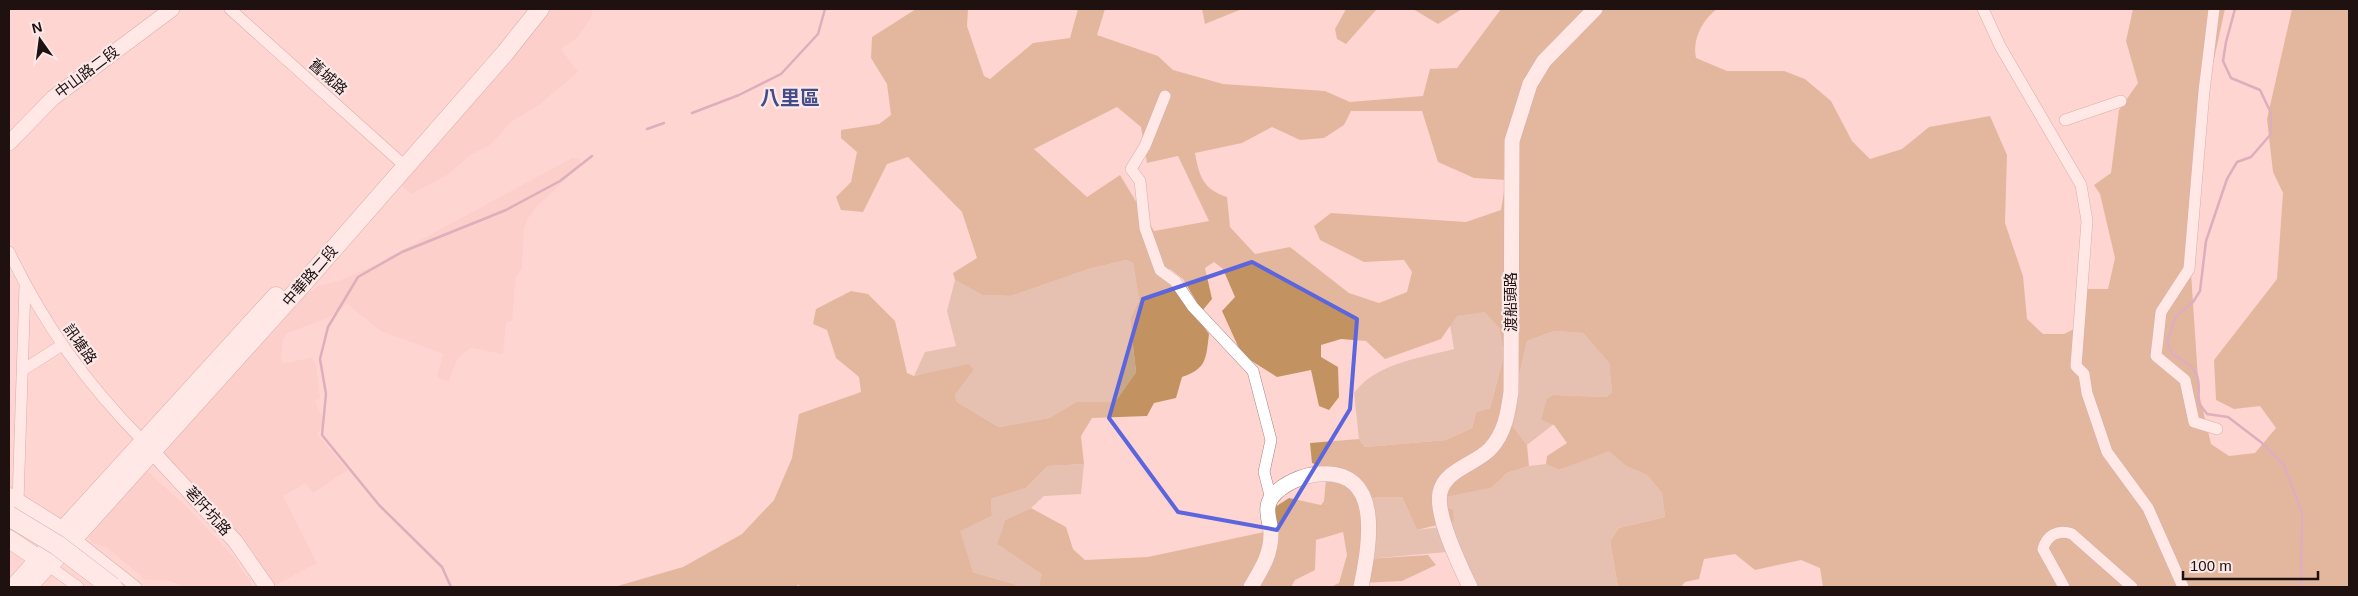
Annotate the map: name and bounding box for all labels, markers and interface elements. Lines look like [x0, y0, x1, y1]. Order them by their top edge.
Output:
north arrow [15, 15, 65, 65]
text: N [30, 18, 44, 36]
street label: 中山路二段 [52, 42, 122, 101]
street label: 舊城路 [306, 55, 351, 98]
district label: 八里區 [760, 87, 820, 109]
street label: 中華路二段 [279, 242, 341, 310]
street label: 渡船頭路 [1502, 272, 1519, 332]
street label: 訊塘路 [61, 320, 100, 367]
street label: 荖阡坑路 [182, 483, 235, 539]
scale bar [2183, 548, 2318, 580]
text: 100 m [2190, 557, 2232, 574]

